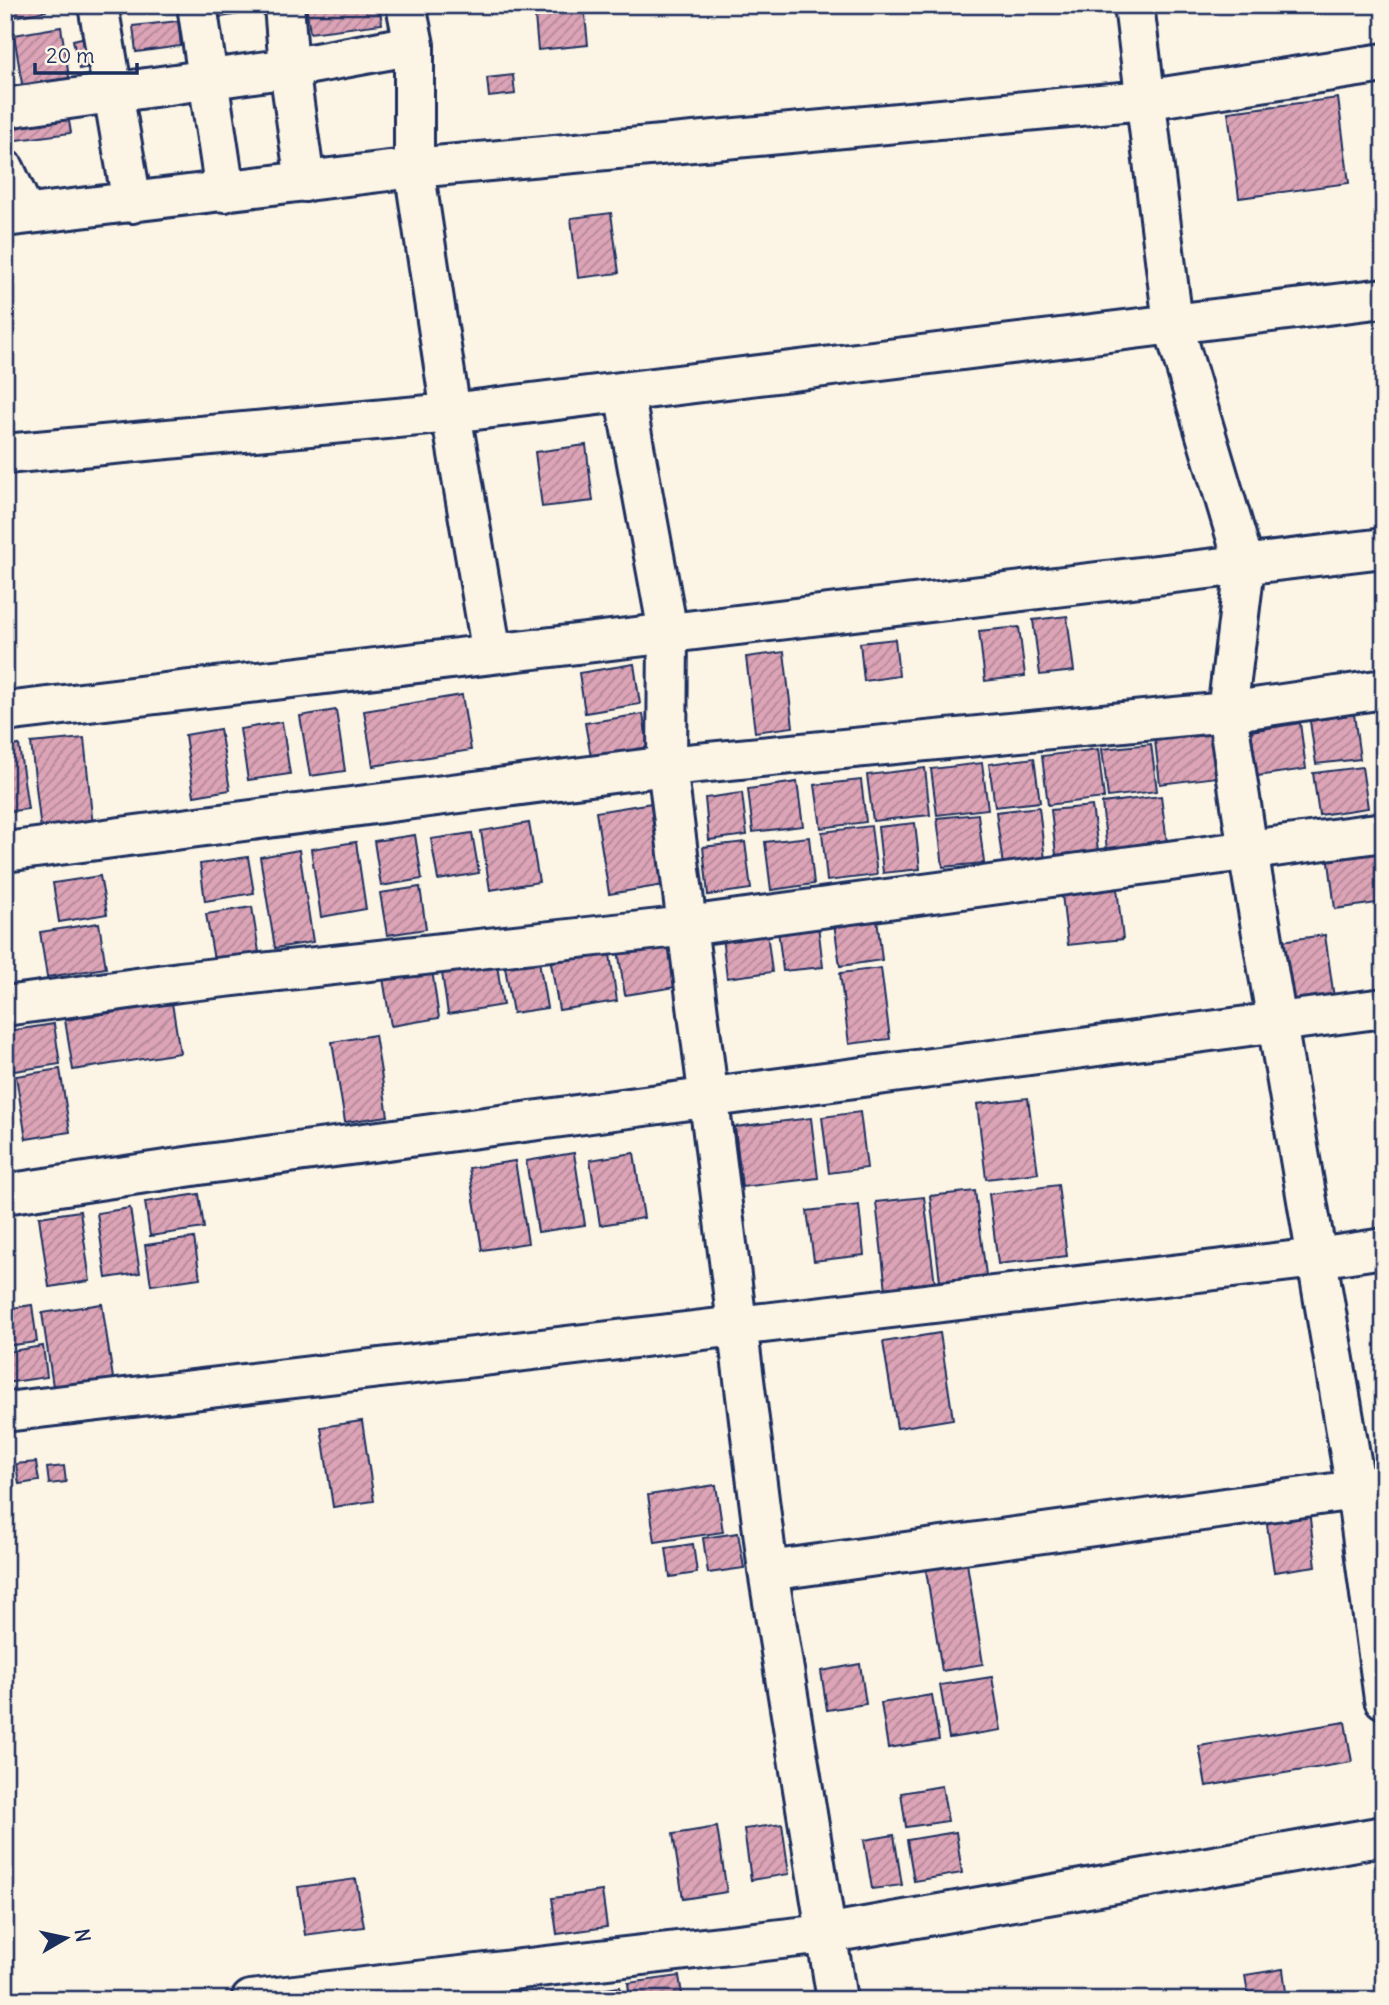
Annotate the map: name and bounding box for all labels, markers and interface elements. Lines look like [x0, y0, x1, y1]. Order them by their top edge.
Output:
scale bar [35, 32, 136, 76]
text: 20 m [46, 42, 95, 69]
north arrow [32, 1904, 102, 1974]
text: N [70, 1927, 96, 1944]

